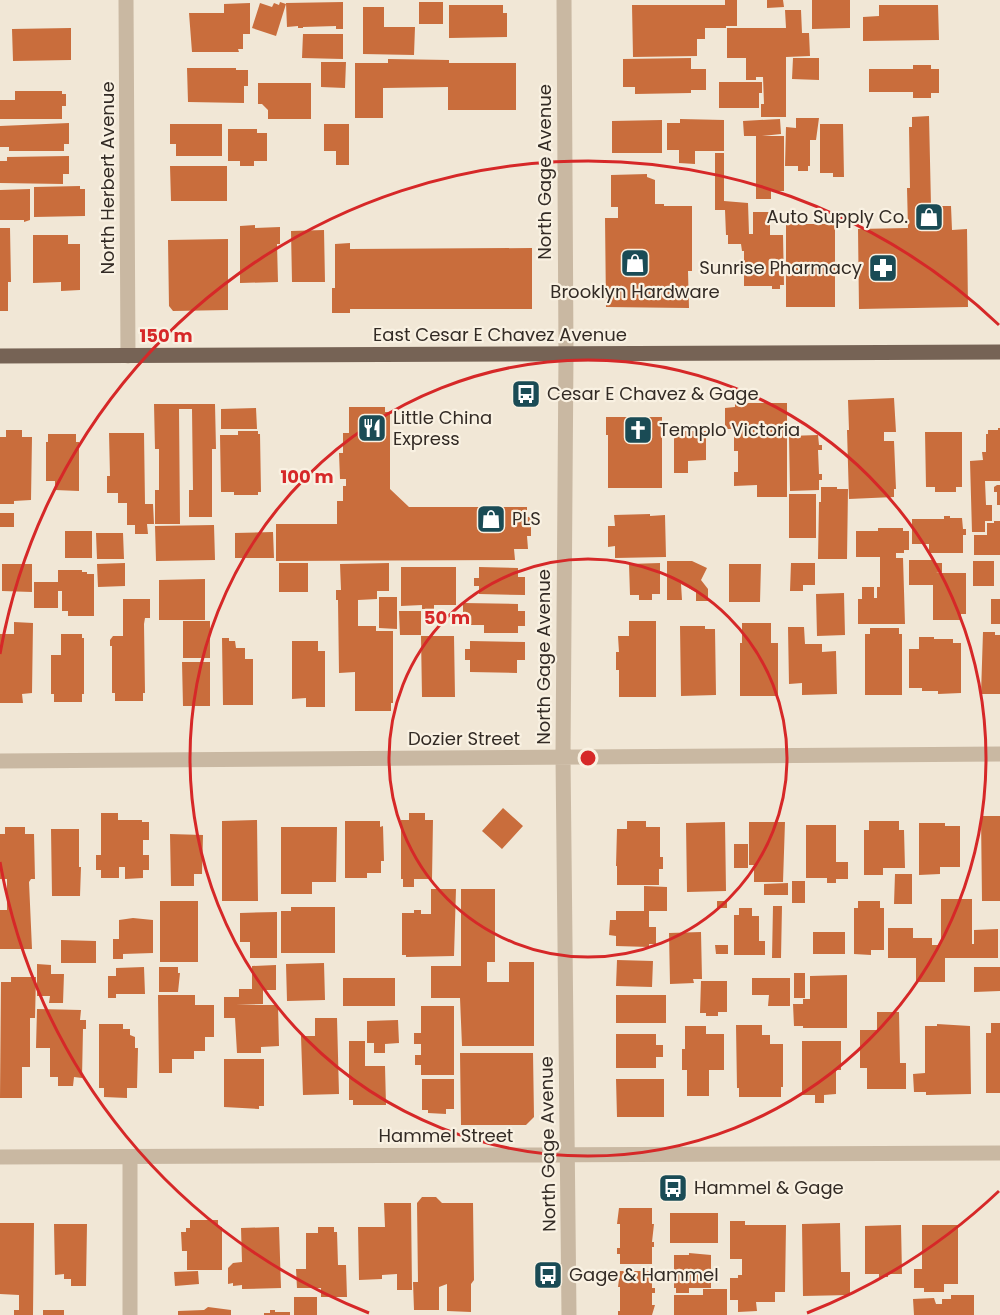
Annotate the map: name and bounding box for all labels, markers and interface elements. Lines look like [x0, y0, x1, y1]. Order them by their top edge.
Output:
street label: North Herbert Avenue [95, 81, 120, 275]
street label: North Gage Avenue [532, 84, 557, 260]
shop icon: Auto Supply Co. [913, 201, 945, 233]
place label: Auto Supply Co. [766, 204, 908, 229]
shop icon: Brooklyn Hardware [619, 247, 651, 279]
pharmacy icon: Sunrise Pharmacy [867, 252, 899, 284]
place label: Sunrise Pharmacy [699, 255, 862, 280]
place label: Brooklyn Hardware [550, 279, 720, 304]
street label: East Cesar E Chavez Avenue [373, 322, 627, 347]
text: 150 m [139, 323, 193, 348]
bus stop icon: Cesar E Chavez & Gage [510, 378, 542, 410]
place label: Cesar E Chavez & Gage [547, 381, 759, 406]
place label: Little China Express [393, 405, 492, 451]
restaurant icon: Little China Express [356, 412, 388, 444]
church icon: Templo Victoria [622, 414, 654, 446]
place label: Templo Victoria [659, 417, 800, 442]
text: 100 m [280, 464, 334, 489]
shop icon: PLS [475, 503, 507, 535]
place label: PLS [512, 506, 541, 531]
street label: North Gage Avenue [531, 569, 556, 745]
text: 50 m [424, 605, 470, 630]
street label: Dozier Street [408, 726, 520, 751]
centre of rings [578, 748, 598, 768]
street label: North Gage Avenue [533, 1056, 562, 1232]
street label: Hammel Street [379, 1123, 513, 1148]
bus stop icon: Hammel & Gage [657, 1172, 689, 1204]
place label: Hammel & Gage [694, 1175, 844, 1200]
bus stop icon: Gage & Hammel [532, 1259, 564, 1291]
place label: Gage & Hammel [569, 1262, 719, 1287]

